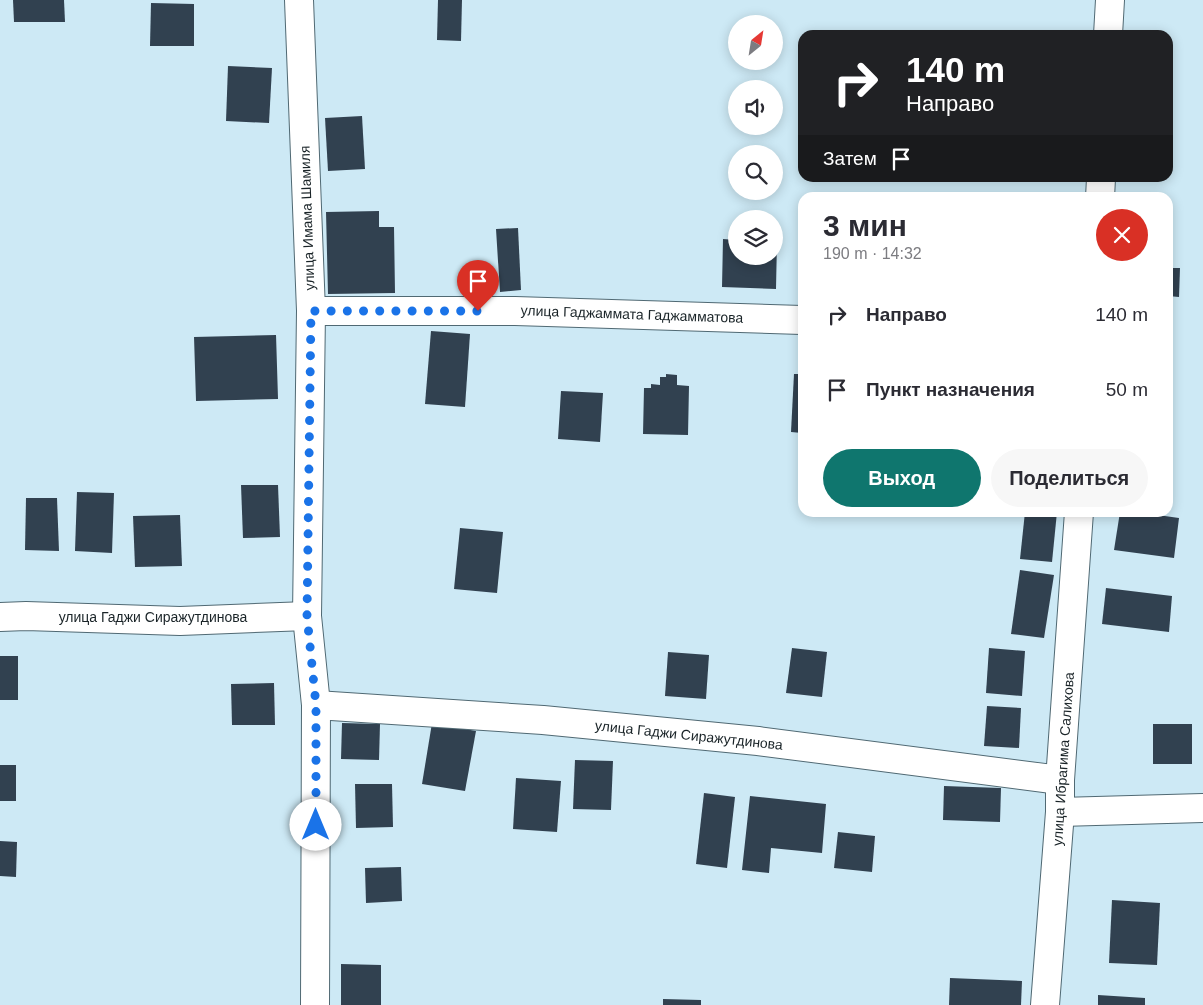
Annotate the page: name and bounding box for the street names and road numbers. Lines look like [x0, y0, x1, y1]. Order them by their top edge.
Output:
street label: улица Имама Шамиля [296, 145, 318, 291]
street label: улица Гаджаммата Гаджамматова [520, 302, 744, 326]
street label: улица Гаджи Сиражутдинова [59, 609, 248, 625]
street label: улица Ибрагима Салихова [1049, 671, 1077, 846]
street label: улица Гаджи Сиражутдинова [594, 717, 784, 753]

